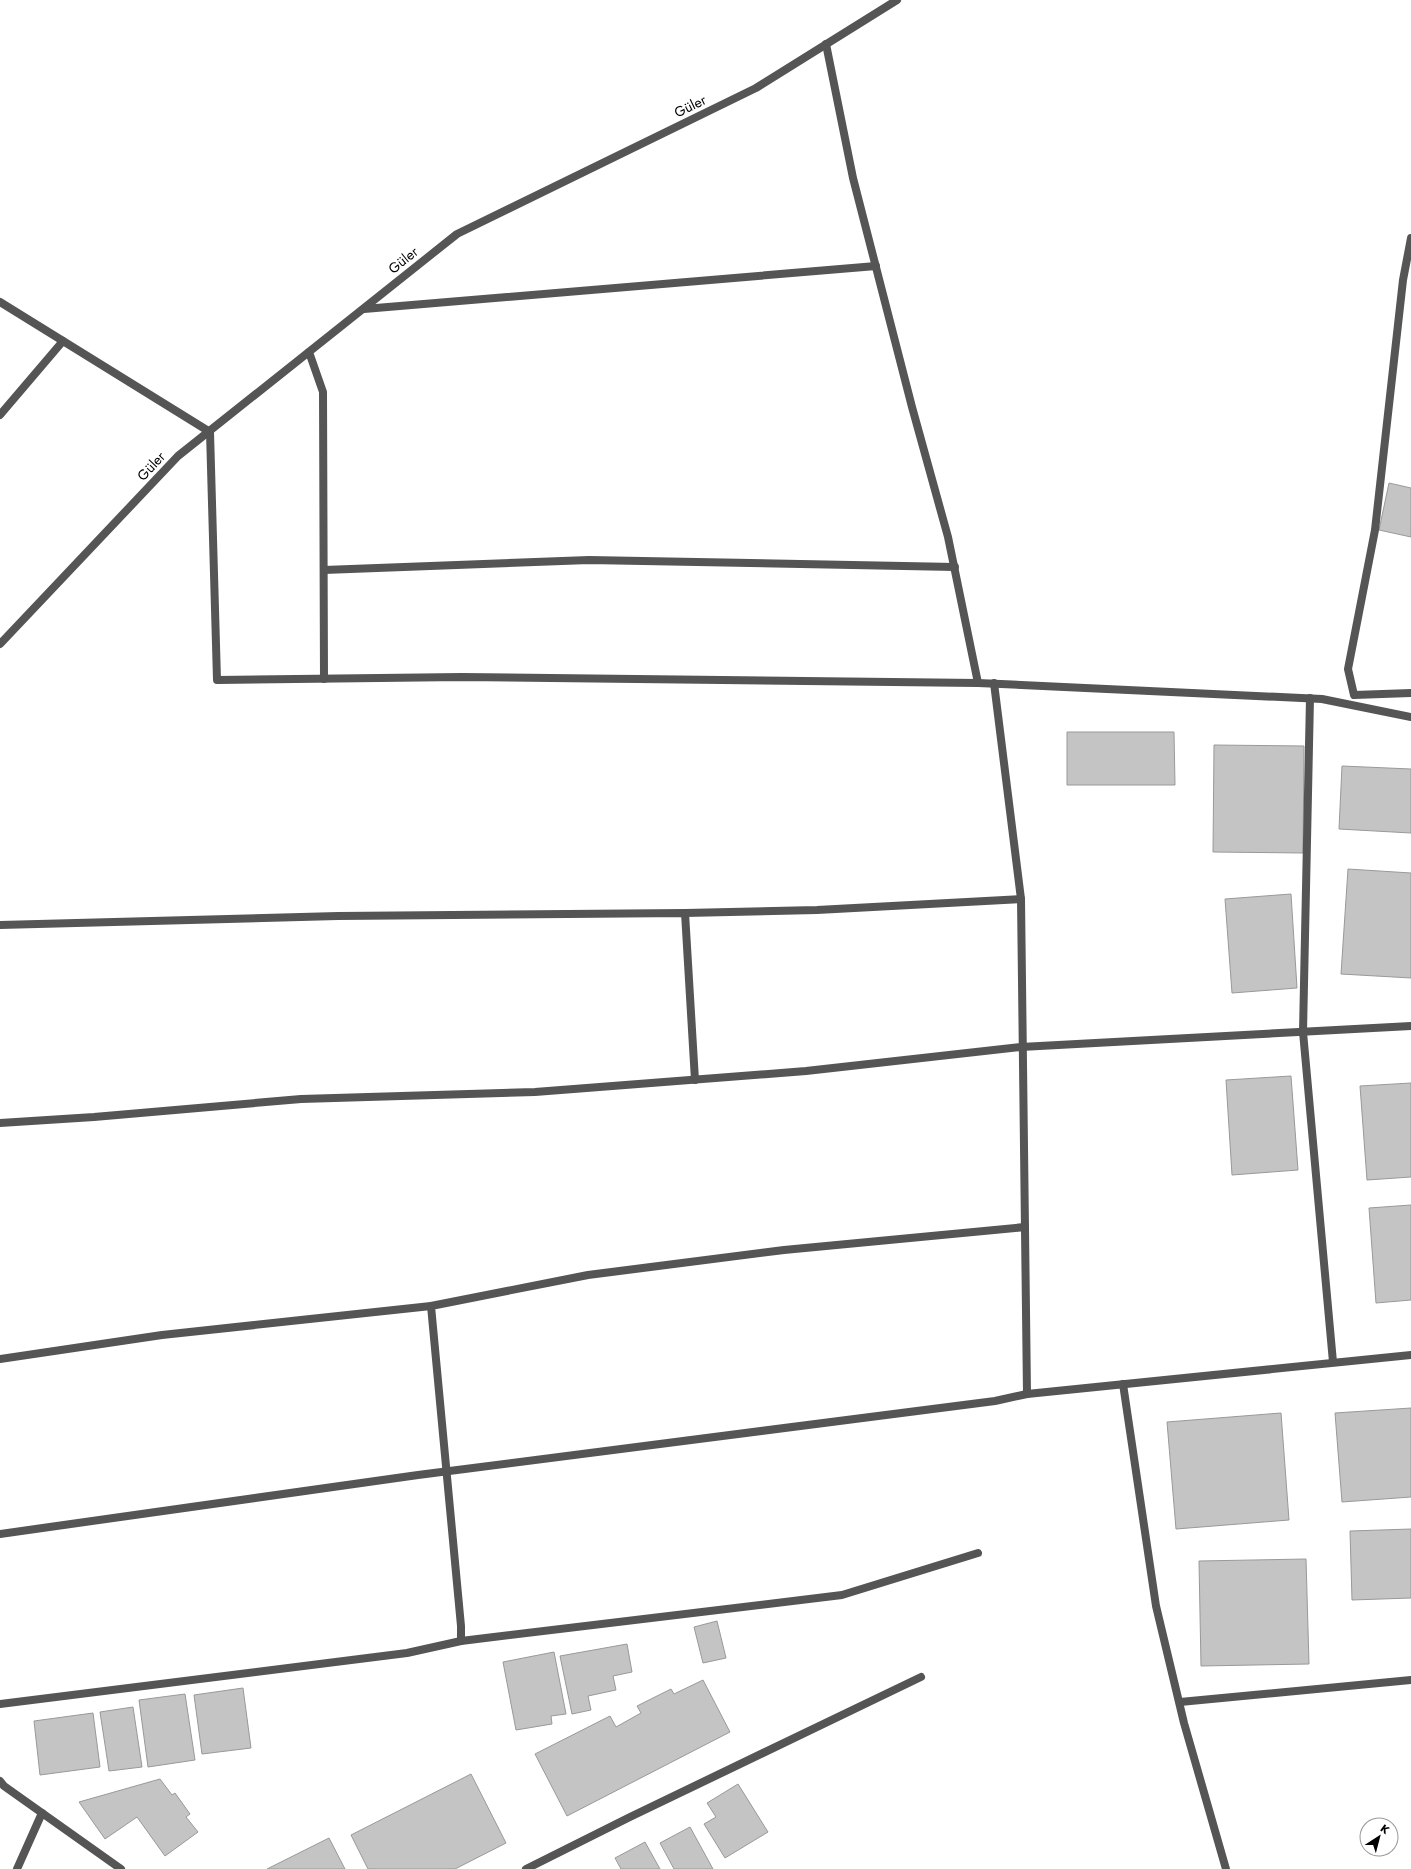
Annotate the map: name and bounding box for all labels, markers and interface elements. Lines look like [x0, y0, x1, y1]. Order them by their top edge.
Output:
street label: Güler [671, 90, 710, 122]
street label: Güler [384, 242, 422, 278]
street label: Güler [132, 447, 170, 485]
north arrow [1359, 1817, 1399, 1857]
text: K [1377, 1820, 1393, 1838]

